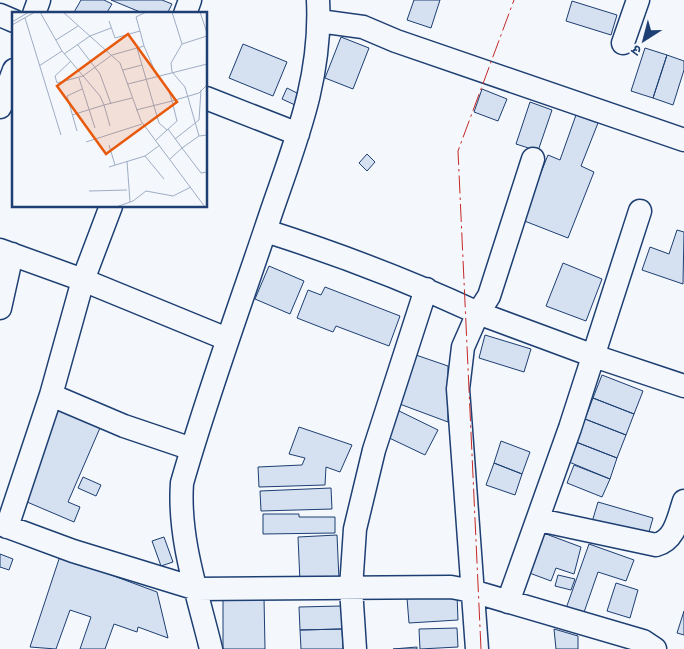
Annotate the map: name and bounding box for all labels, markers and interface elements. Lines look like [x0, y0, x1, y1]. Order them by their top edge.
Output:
inset map [12, 12, 208, 208]
north arrow [619, 15, 669, 65]
text: उ [627, 40, 645, 60]

